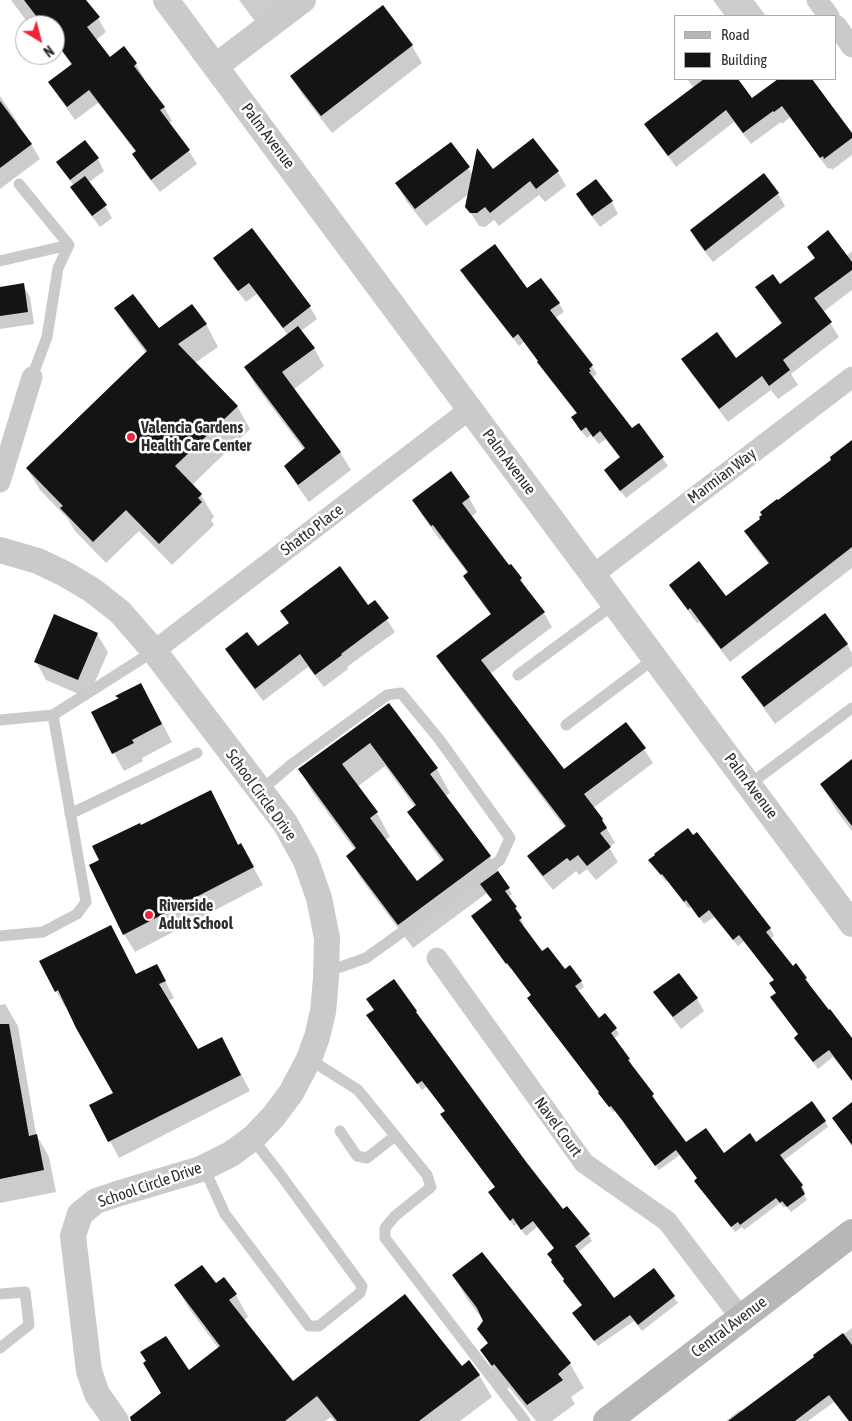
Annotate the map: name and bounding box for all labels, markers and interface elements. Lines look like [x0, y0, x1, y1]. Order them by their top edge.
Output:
north arrow [15, 15, 65, 65]
legend [674, 15, 837, 80]
text: Road [721, 26, 750, 43]
text: N [40, 42, 57, 60]
text: Building [721, 51, 767, 68]
street label: Palm Avenue [237, 99, 299, 173]
place label: Valencia Gardens Health Care Center [141, 418, 251, 456]
street label: Palm Avenue [478, 425, 540, 499]
marker: Valencia Gardens Health Care Center [125, 431, 137, 443]
street label: Marmian Way [684, 444, 760, 508]
street label: Shatto Place [277, 500, 347, 560]
street label: School Circle Drive [221, 746, 301, 844]
street label: Palm Avenue [720, 749, 782, 823]
place label: Riverside Adult School [159, 896, 233, 934]
marker: Riverside Adult School [143, 909, 155, 921]
street label: Navel Court [530, 1094, 586, 1160]
street label: School Circle Drive [96, 1158, 204, 1212]
street label: Central Avenue [688, 1292, 770, 1362]

